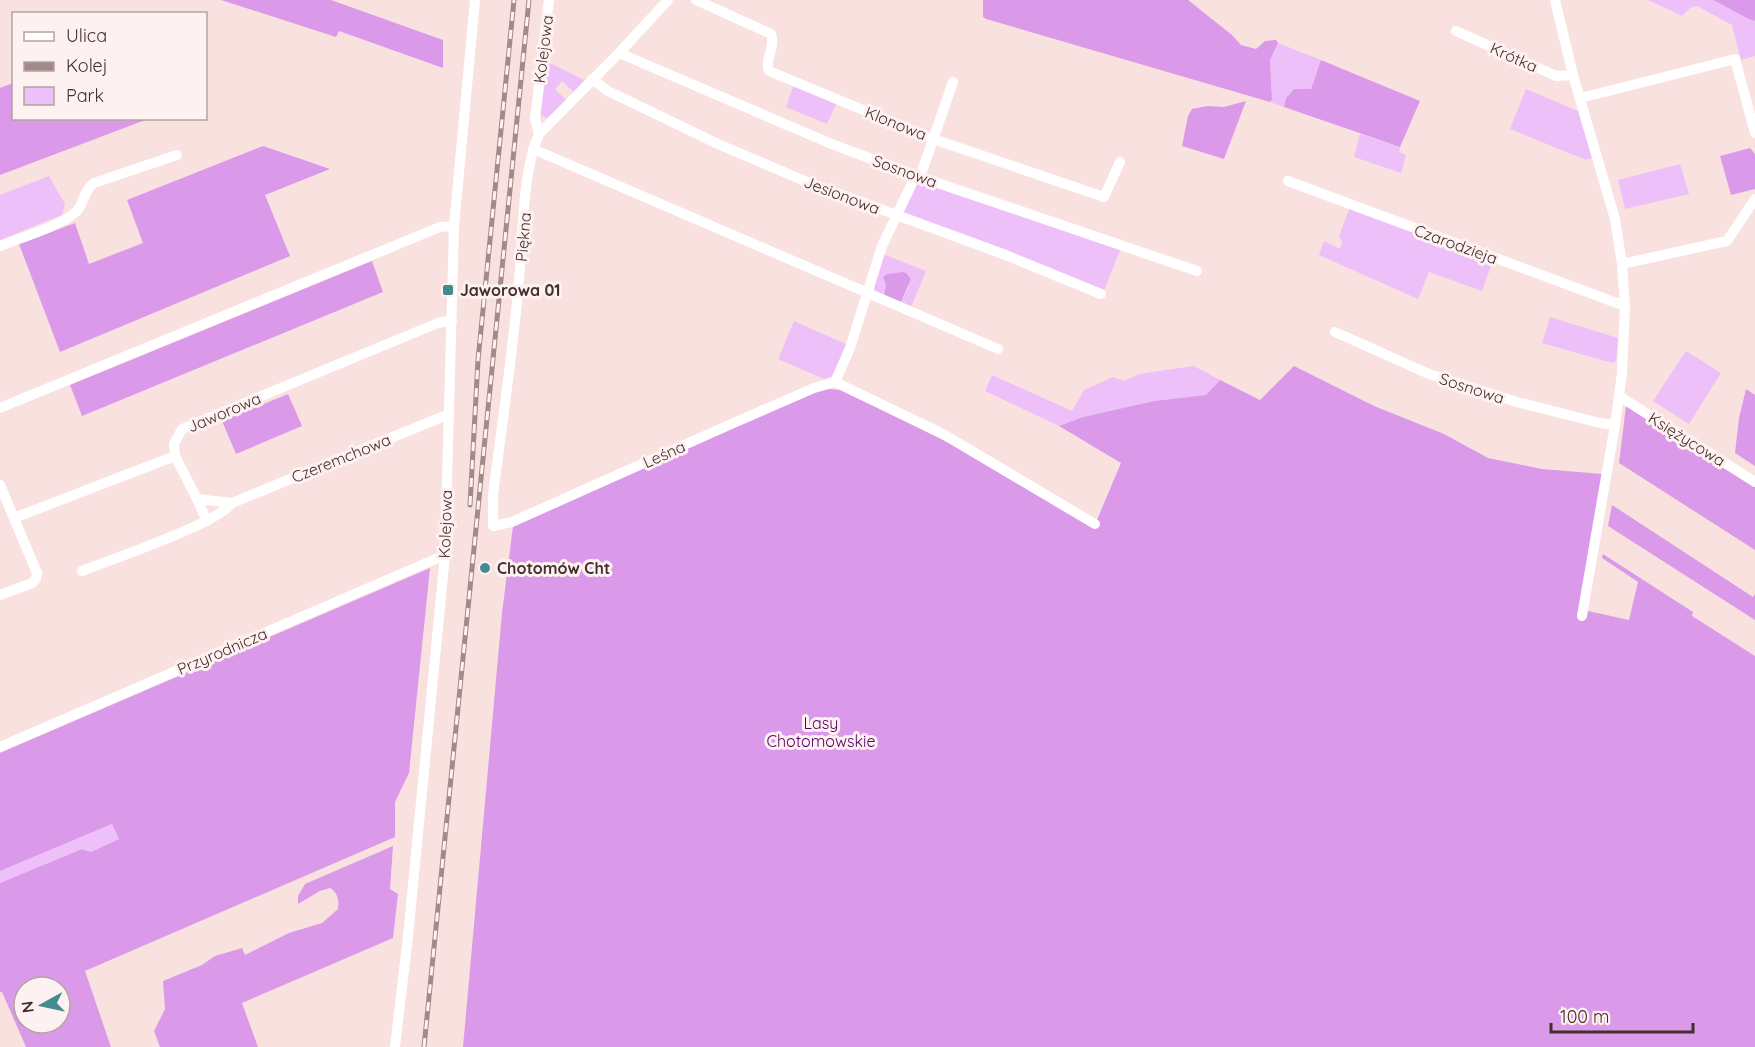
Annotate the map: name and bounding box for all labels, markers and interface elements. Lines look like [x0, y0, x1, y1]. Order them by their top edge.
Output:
legend [12, 12, 207, 120]
street label: Kolejowa [529, 14, 557, 84]
text: Ulica [66, 24, 107, 47]
street label: Krótka [1487, 38, 1541, 76]
text: Kolej [66, 54, 108, 77]
text: Park [66, 84, 104, 107]
street label: Klonowa [862, 102, 930, 144]
street label: Sosnowa [870, 150, 940, 192]
street label: Jesionowa [801, 171, 883, 219]
street label: Piękna [511, 211, 535, 263]
street label: Czarodzieja [1412, 220, 1500, 268]
place label: Jaworowa 01 [460, 280, 561, 300]
marker: Jaworowa 01 [441, 283, 455, 297]
street label: Sosnowa [1437, 368, 1507, 408]
street label: Jaworowa [184, 388, 264, 436]
street label: Księżycowa [1645, 407, 1729, 471]
street label: Czeremchowa [288, 429, 394, 487]
street label: Leśna [640, 436, 688, 472]
street label: Kolejowa [434, 489, 456, 559]
place label: Chotomów Cht [497, 558, 610, 578]
marker: Chotomów Cht [478, 561, 492, 575]
street label: Przyrodnicza [174, 623, 270, 679]
park label: Lasy Chotomowskie [767, 713, 875, 751]
north arrow [12, 975, 72, 1035]
scale bar [1551, 996, 1694, 1034]
text: N [16, 1000, 38, 1014]
text: 100 m [1560, 1005, 1609, 1028]

